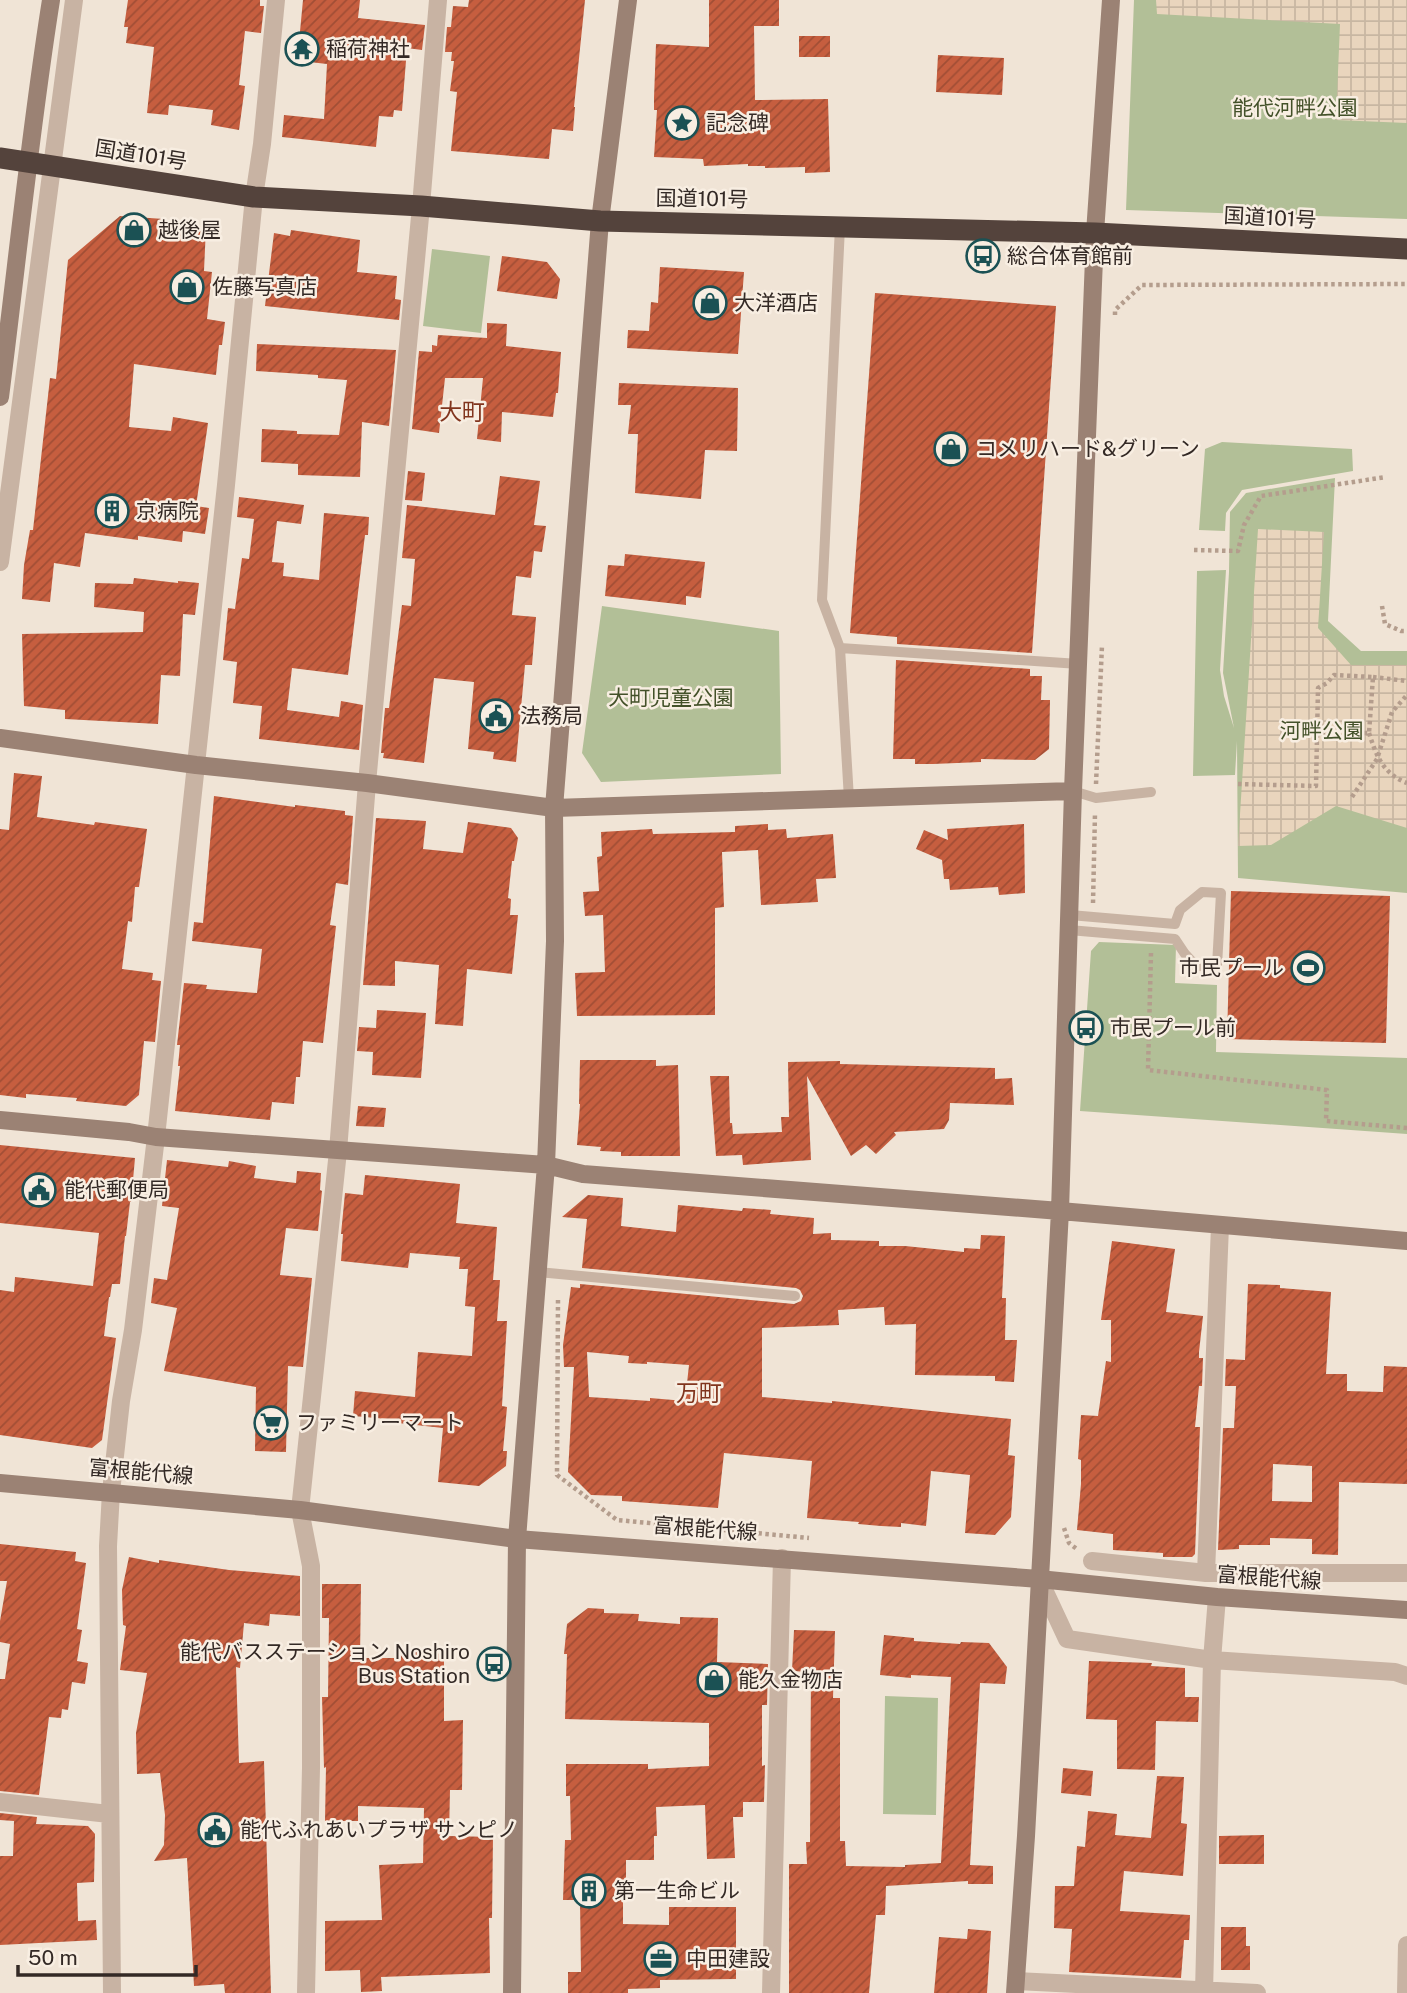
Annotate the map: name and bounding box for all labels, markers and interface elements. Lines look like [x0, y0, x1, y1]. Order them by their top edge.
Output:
temple icon: 稲荷神社 [283, 30, 321, 68]
place label: 稲荷神社 [326, 36, 410, 61]
park label: 能代河畔公園 [1232, 95, 1358, 120]
place icon: 記念碑 [663, 104, 701, 142]
place label: 記念碑 [706, 110, 769, 135]
street label: 国道101号 [93, 135, 189, 174]
street label: 国道101号 [655, 185, 749, 212]
street label: 国道101号 [1223, 203, 1317, 232]
shop icon: 越後屋 [115, 211, 153, 249]
place label: 越後屋 [158, 217, 221, 242]
bus stop icon: 総合体育館前 [964, 237, 1002, 275]
place label: 総合体育館前 [1007, 243, 1133, 268]
shop icon: 佐藤写真店 [168, 268, 206, 306]
place label: 佐藤写真店 [212, 274, 317, 299]
shop icon: 大洋酒店 [691, 284, 729, 322]
place label: 大洋酒店 [734, 290, 818, 315]
district label: 大町 [439, 398, 485, 425]
shop icon: コメリハード&グリーン [932, 430, 970, 468]
place label: コメリハード&グリーン [976, 436, 1200, 461]
building icon: 京病院 [93, 492, 131, 530]
place label: 京病院 [136, 498, 199, 523]
park label: 大町児童公園 [608, 685, 734, 710]
public building icon: 法務局 [477, 697, 515, 735]
place label: 法務局 [520, 703, 583, 728]
park label: 河畔公園 [1280, 718, 1364, 743]
sports icon: 市民プール [1289, 949, 1327, 987]
place label: 市民プール [1179, 955, 1284, 980]
bus stop icon: 市民プール前 [1067, 1009, 1105, 1047]
place label: 市民プール前 [1110, 1015, 1236, 1040]
public building icon: 能代郵便局 [20, 1171, 58, 1209]
place label: 能代郵便局 [64, 1177, 169, 1202]
district label: 万町 [676, 1379, 722, 1406]
supermarket icon: ファミリーマート [252, 1404, 290, 1442]
place label: ファミリーマート [296, 1410, 464, 1435]
street label: 富根能代線 [88, 1454, 194, 1489]
street label: 富根能代線 [652, 1512, 758, 1545]
street label: 富根能代線 [1216, 1561, 1322, 1594]
place label: 能代バスステーション Noshiro Bus Station [180, 1639, 470, 1688]
bus stop icon: 能代バスステーション Noshiro Bus Station [475, 1645, 513, 1683]
shop icon: 能久金物店 [695, 1661, 733, 1699]
place label: 能久金物店 [738, 1667, 843, 1692]
public building icon: 能代ふれあいプラザ サンピノ [196, 1811, 234, 1849]
place label: 能代ふれあいプラザ サンピノ [240, 1817, 518, 1842]
building icon: 第一生命ビル [570, 1872, 608, 1910]
place label: 第一生命ビル [614, 1878, 740, 1903]
scale bar [18, 1934, 196, 1978]
office icon: 中田建設 [642, 1940, 680, 1978]
text: 50 m [28, 1945, 78, 1970]
place label: 中田建設 [686, 1946, 770, 1971]

